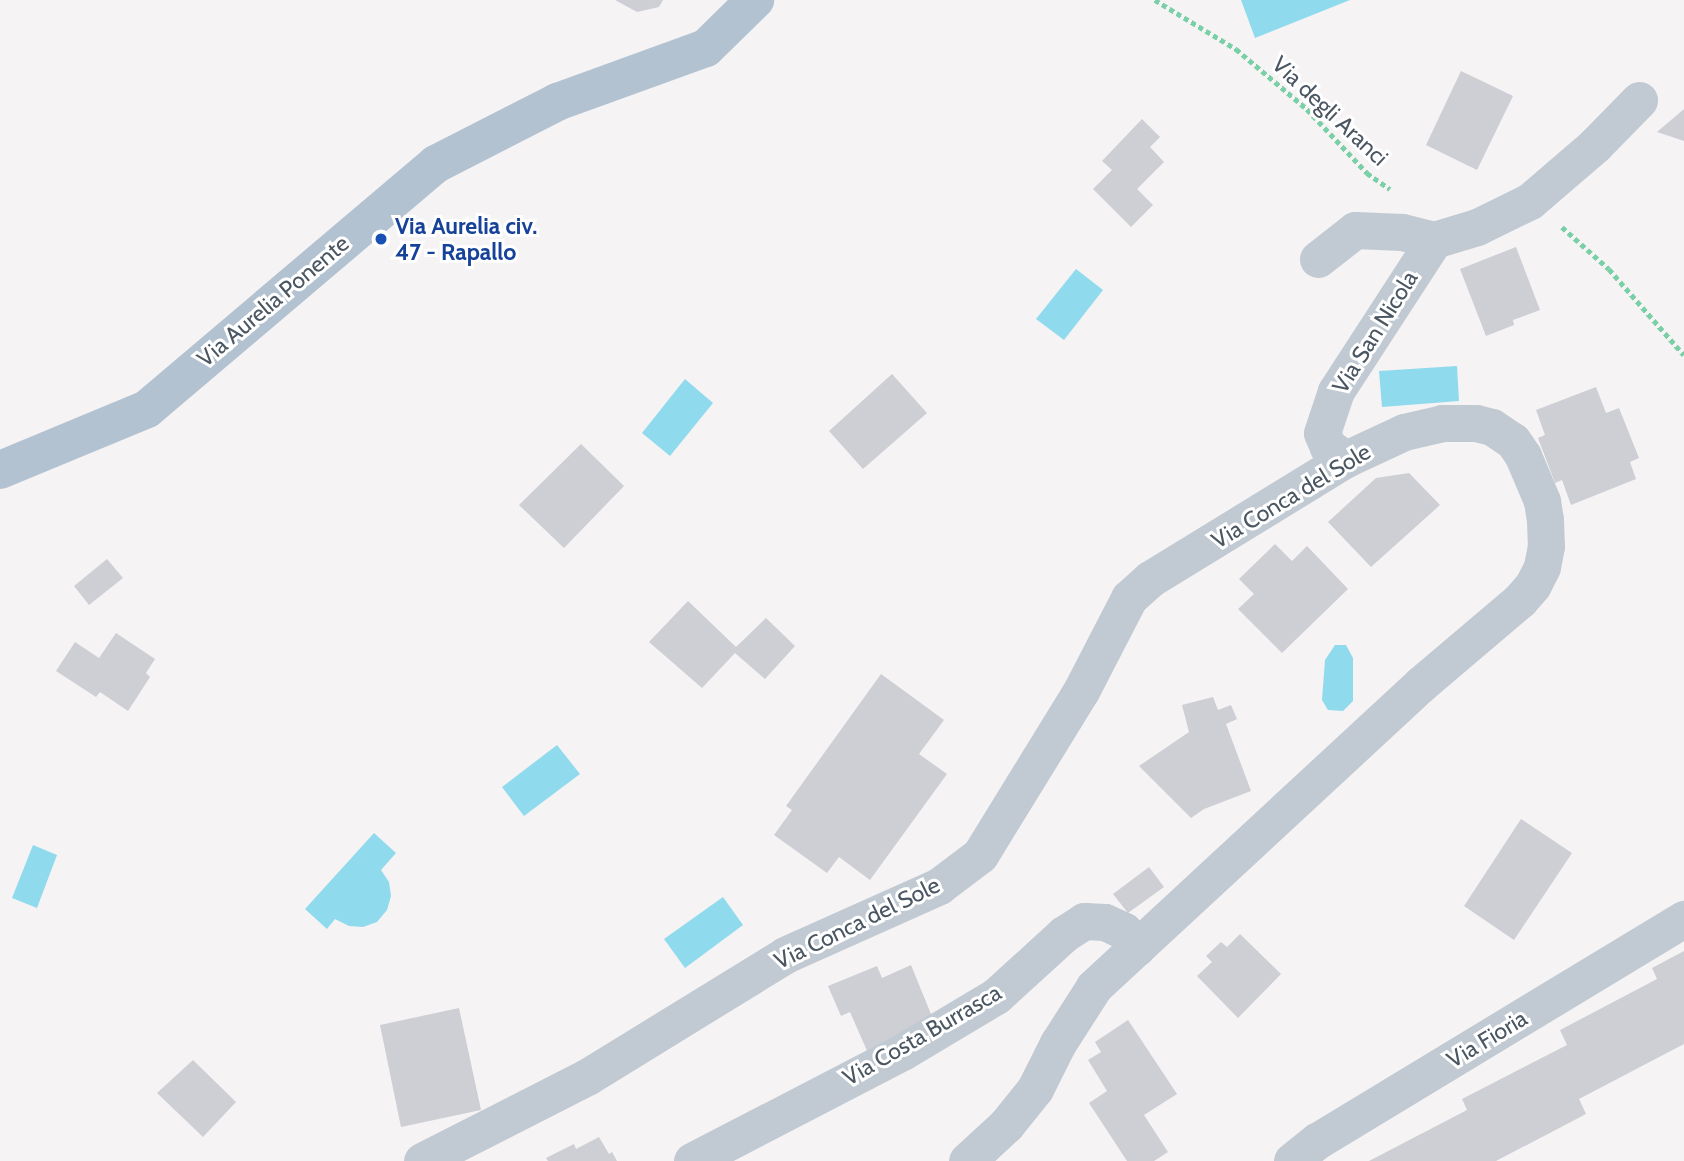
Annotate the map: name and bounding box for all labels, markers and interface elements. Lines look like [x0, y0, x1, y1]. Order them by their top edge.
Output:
street label: Via degli Aranci [1266, 50, 1394, 172]
place label: Via Aurelia civ. 47 - Rapallo [395, 212, 537, 266]
street label: Via Aurelia Ponente [192, 229, 354, 373]
marker: Via Aurelia civ. 47 - Rapallo [373, 231, 389, 247]
street label: Via San Nicola [1326, 266, 1424, 398]
street label: Via Conca del Sole [1207, 438, 1375, 554]
street label: Via Conca del Sole [770, 871, 944, 975]
street label: Via Costa Burrasca [838, 978, 1006, 1092]
street label: Via Fioria [1442, 1004, 1532, 1074]

